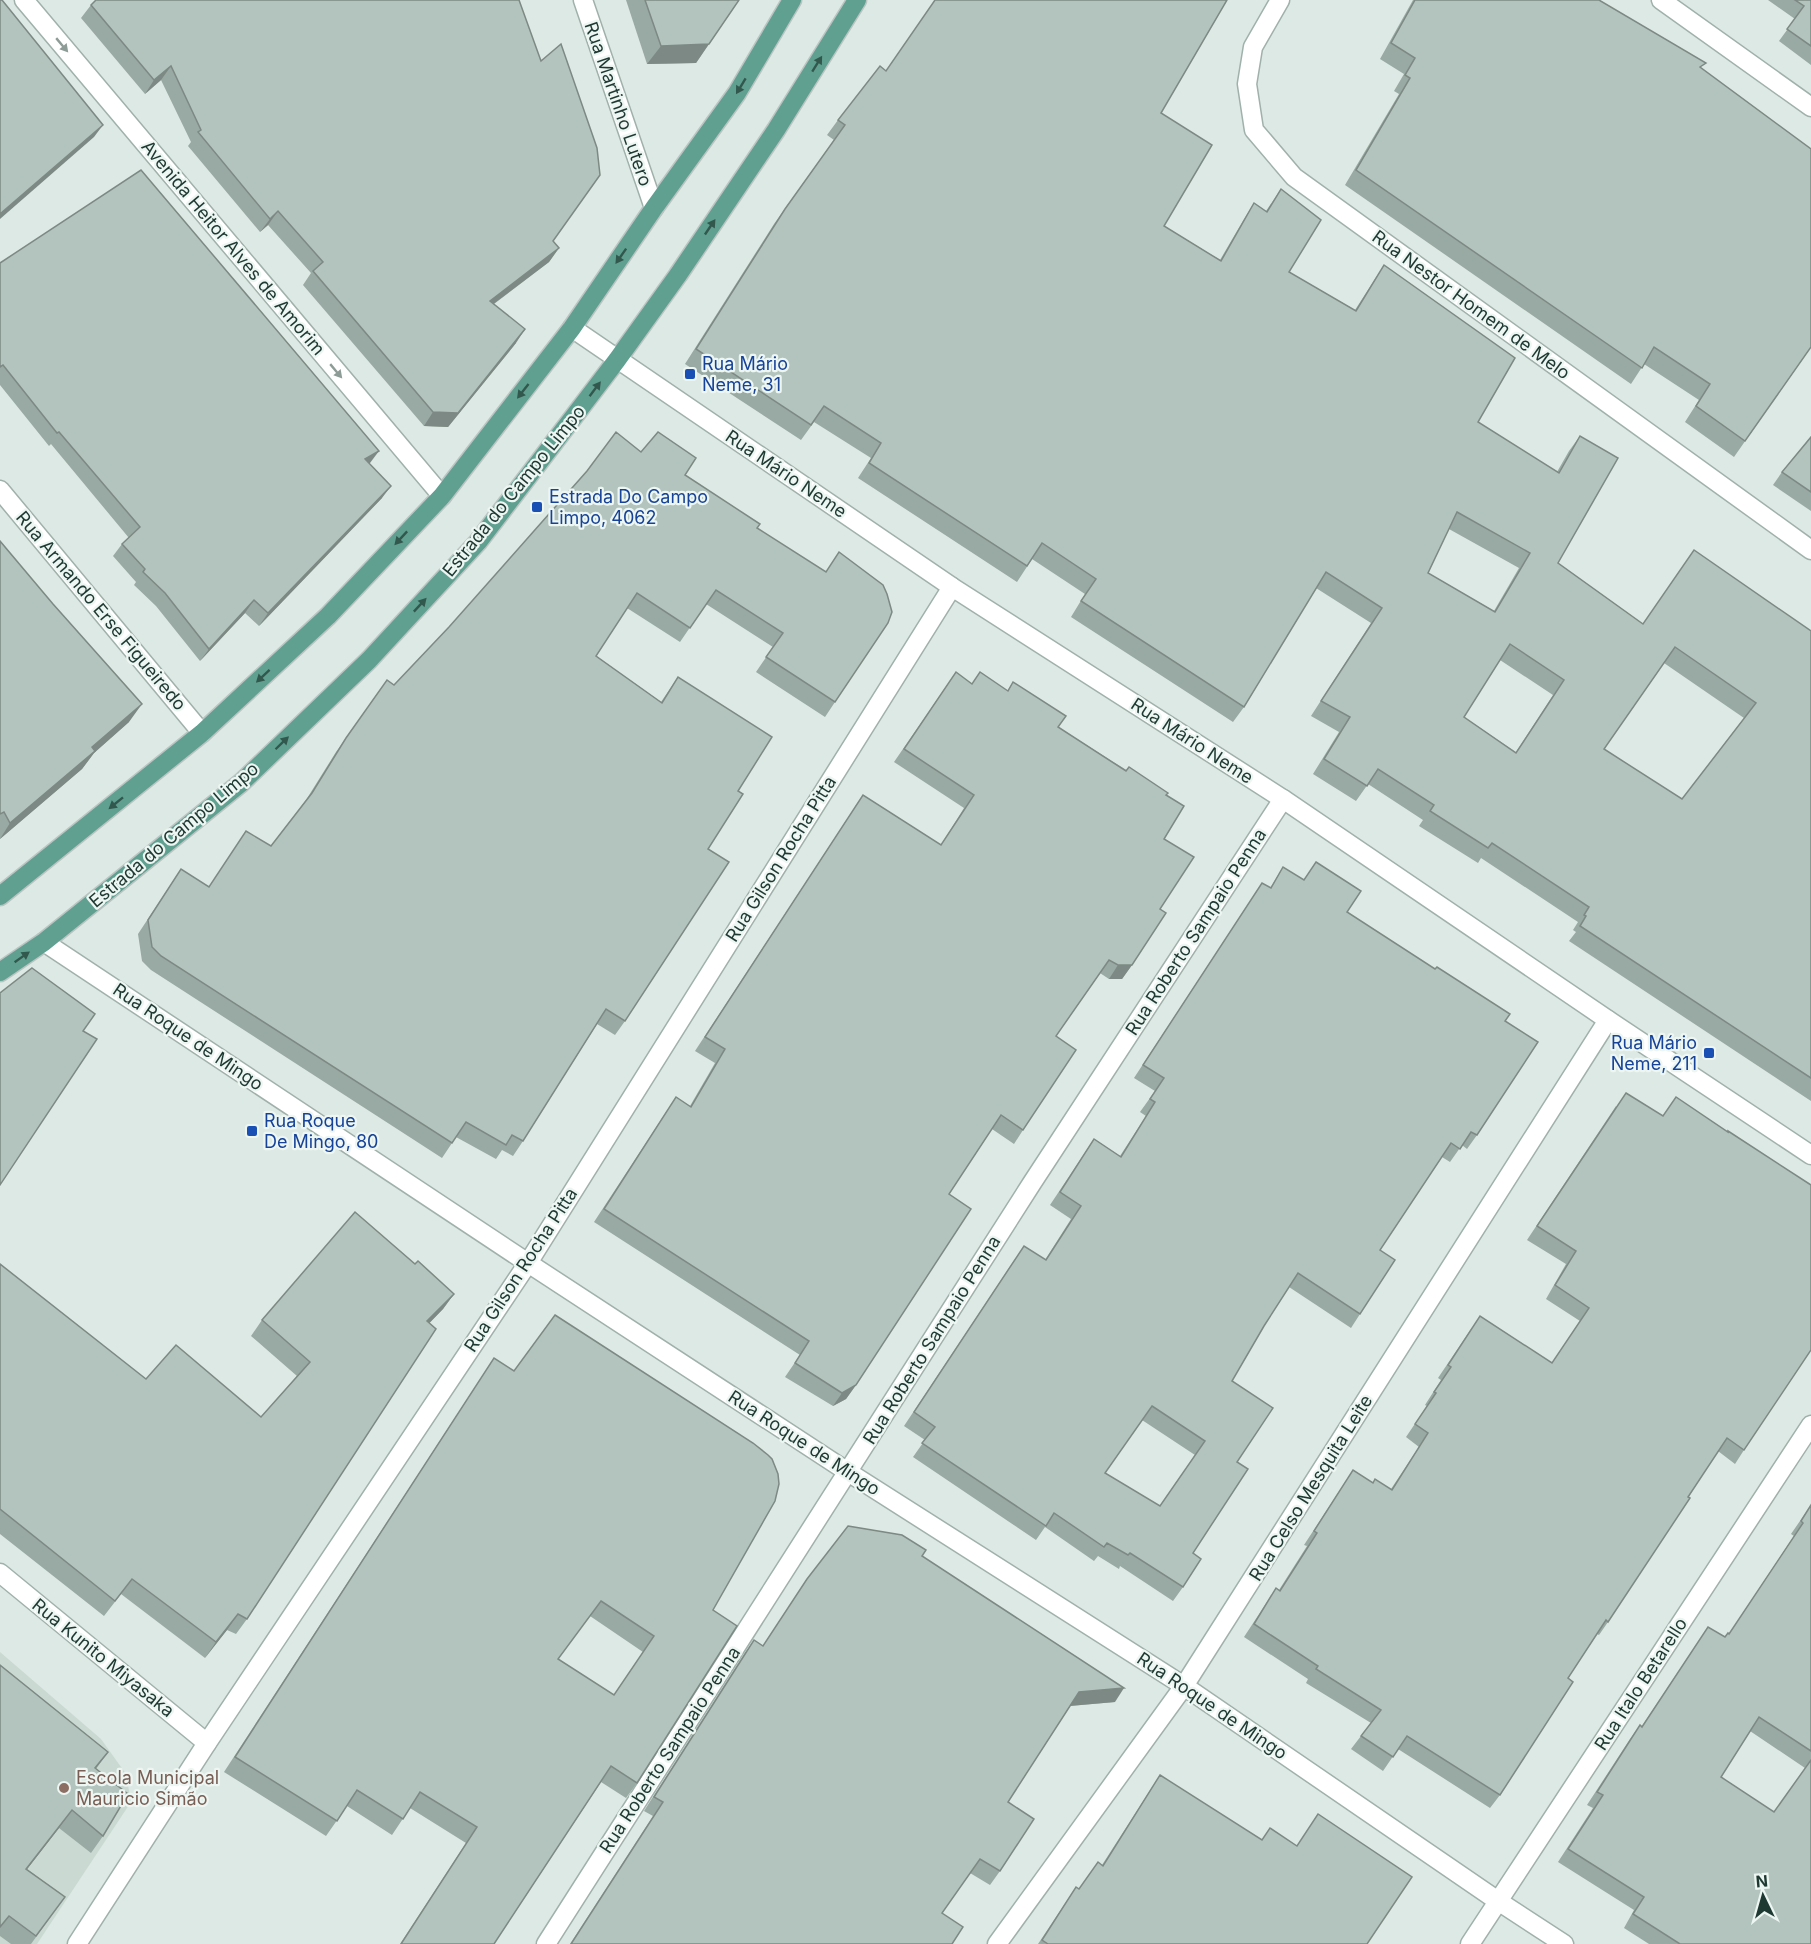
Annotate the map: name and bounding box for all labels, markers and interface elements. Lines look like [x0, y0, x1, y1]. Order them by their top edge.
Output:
street label: Rua Martinho Lutero [580, 19, 656, 189]
one-way arrow [55, 37, 68, 53]
one-way arrow [812, 56, 823, 72]
one-way arrow [735, 78, 746, 94]
street label: Avenida Heitor Alves de Amorim [137, 136, 329, 359]
one-way arrow [705, 218, 716, 235]
street label: Rua Nestor Homem de Melo [1368, 226, 1574, 383]
one-way arrow [616, 248, 627, 264]
place label: Rua Mário Neme, 31 [702, 353, 788, 395]
one-way arrow [329, 363, 342, 378]
marker: Rua Mário Neme, 31 [683, 367, 697, 381]
one-way arrow [589, 381, 601, 396]
one-way arrow [517, 383, 529, 398]
street label: Estrada do Campo Limpo [438, 401, 589, 581]
street label: Rua Mário Neme [722, 425, 851, 522]
place label: Estrada Do Campo Limpo, 4062 [549, 486, 708, 528]
marker: Estrada Do Campo Limpo, 4062 [530, 500, 544, 514]
street label: Rua Armando Erse Figueiredo [12, 507, 191, 714]
one-way arrow [395, 531, 409, 545]
one-way arrow [413, 598, 426, 613]
one-way arrow [256, 669, 271, 683]
street label: Rua Mário Neme [1127, 693, 1257, 788]
one-way arrow [275, 736, 290, 750]
street label: Estrada do Campo Limpo [85, 758, 262, 911]
street label: Rua Gilson Rocha Pitta [721, 772, 840, 945]
one-way arrow [108, 796, 123, 808]
street label: Rua Roberto Sampaio Penna [1121, 825, 1270, 1039]
one-way arrow [13, 951, 29, 963]
street label: Rua Roque de Mingo [109, 979, 267, 1095]
place label: Rua Mário Neme, 211 [1611, 1032, 1697, 1074]
marker: Rua Mário Neme, 211 [1702, 1046, 1716, 1060]
place label: Rua Roque De Mingo, 80 [264, 1110, 378, 1152]
marker: Rua Roque De Mingo, 80 [245, 1124, 259, 1138]
street label: Rua Gilson Rocha Pitta [460, 1184, 581, 1356]
street label: Rua Roberto Sampaio Penna [859, 1232, 1005, 1448]
street label: Rua Roque de Mingo [725, 1386, 884, 1499]
street label: Rua Celso Mesquita Leite [1245, 1391, 1377, 1585]
street label: Rua Kunito Miyasaka [28, 1594, 178, 1721]
street label: Rua Italo Betarello [1590, 1614, 1691, 1754]
street label: Rua Roberto Sampaio Penna [595, 1643, 744, 1857]
street label: Rua Roque de Mingo [1133, 1648, 1291, 1764]
place label: Escola Municipal Mauricio Simão [76, 1767, 219, 1809]
marker: Escola Municipal Mauricio Simão [57, 1781, 71, 1795]
north arrow [1733, 1866, 1793, 1926]
text: N [1755, 1871, 1769, 1892]

